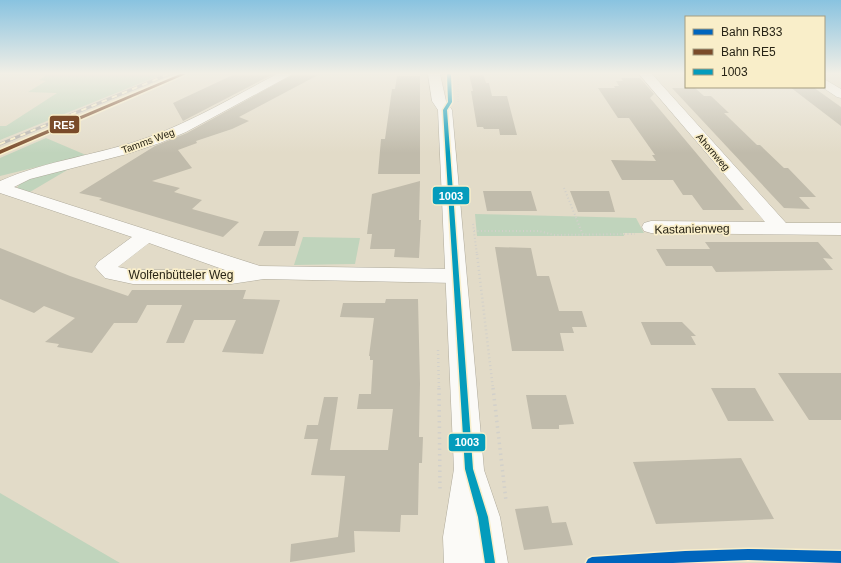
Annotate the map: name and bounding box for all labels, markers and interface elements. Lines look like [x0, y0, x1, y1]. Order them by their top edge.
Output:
legend [685, 16, 825, 88]
text: Bahn RB33 [721, 25, 783, 39]
text: Bahn RE5 [721, 45, 776, 59]
text: 1003 [721, 65, 748, 79]
line badge: RE5 [49, 115, 80, 134]
text: RE5 [53, 119, 75, 131]
street label: Tamms Weg [120, 126, 176, 156]
street label: Ahornweg [694, 131, 732, 173]
line badge: 1003 [432, 186, 470, 205]
text: 1003 [439, 190, 463, 202]
street label: Kastanienweg [654, 221, 730, 237]
street label: Wolfenbütteler Weg [129, 268, 233, 282]
line badge: 1003 [448, 433, 486, 452]
text: 1003 [455, 436, 479, 448]

